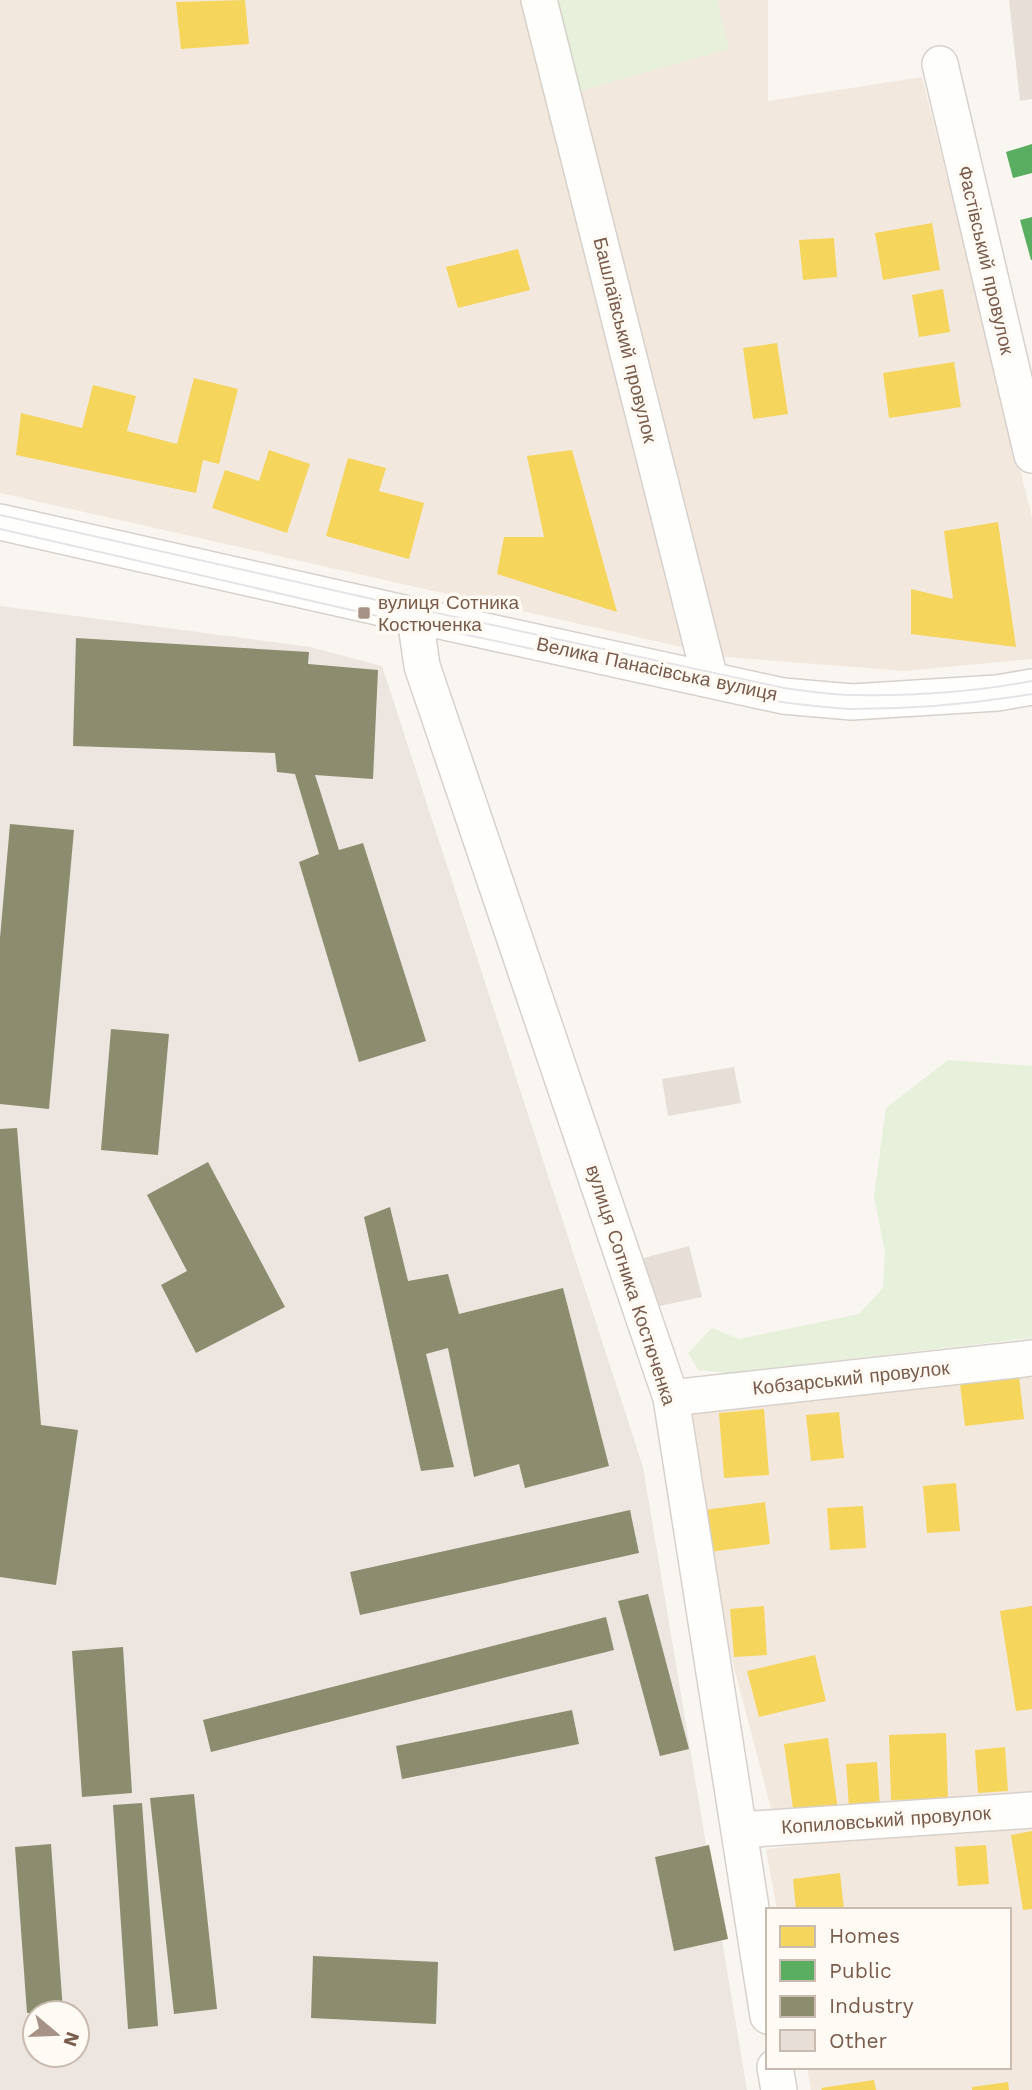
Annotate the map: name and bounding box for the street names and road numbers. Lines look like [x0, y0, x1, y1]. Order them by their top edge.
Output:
street label: Фастівський провулок [953, 163, 1019, 357]
street label: Башлаївський провулок [588, 235, 662, 446]
street label: Велика Панасівська вулиця [534, 632, 780, 706]
street label: вулиця Сотника Костюченка [581, 1162, 681, 1409]
street label: Кобзарський провулок [751, 1356, 951, 1400]
street label: Копиловський провулок [780, 1801, 992, 1839]

